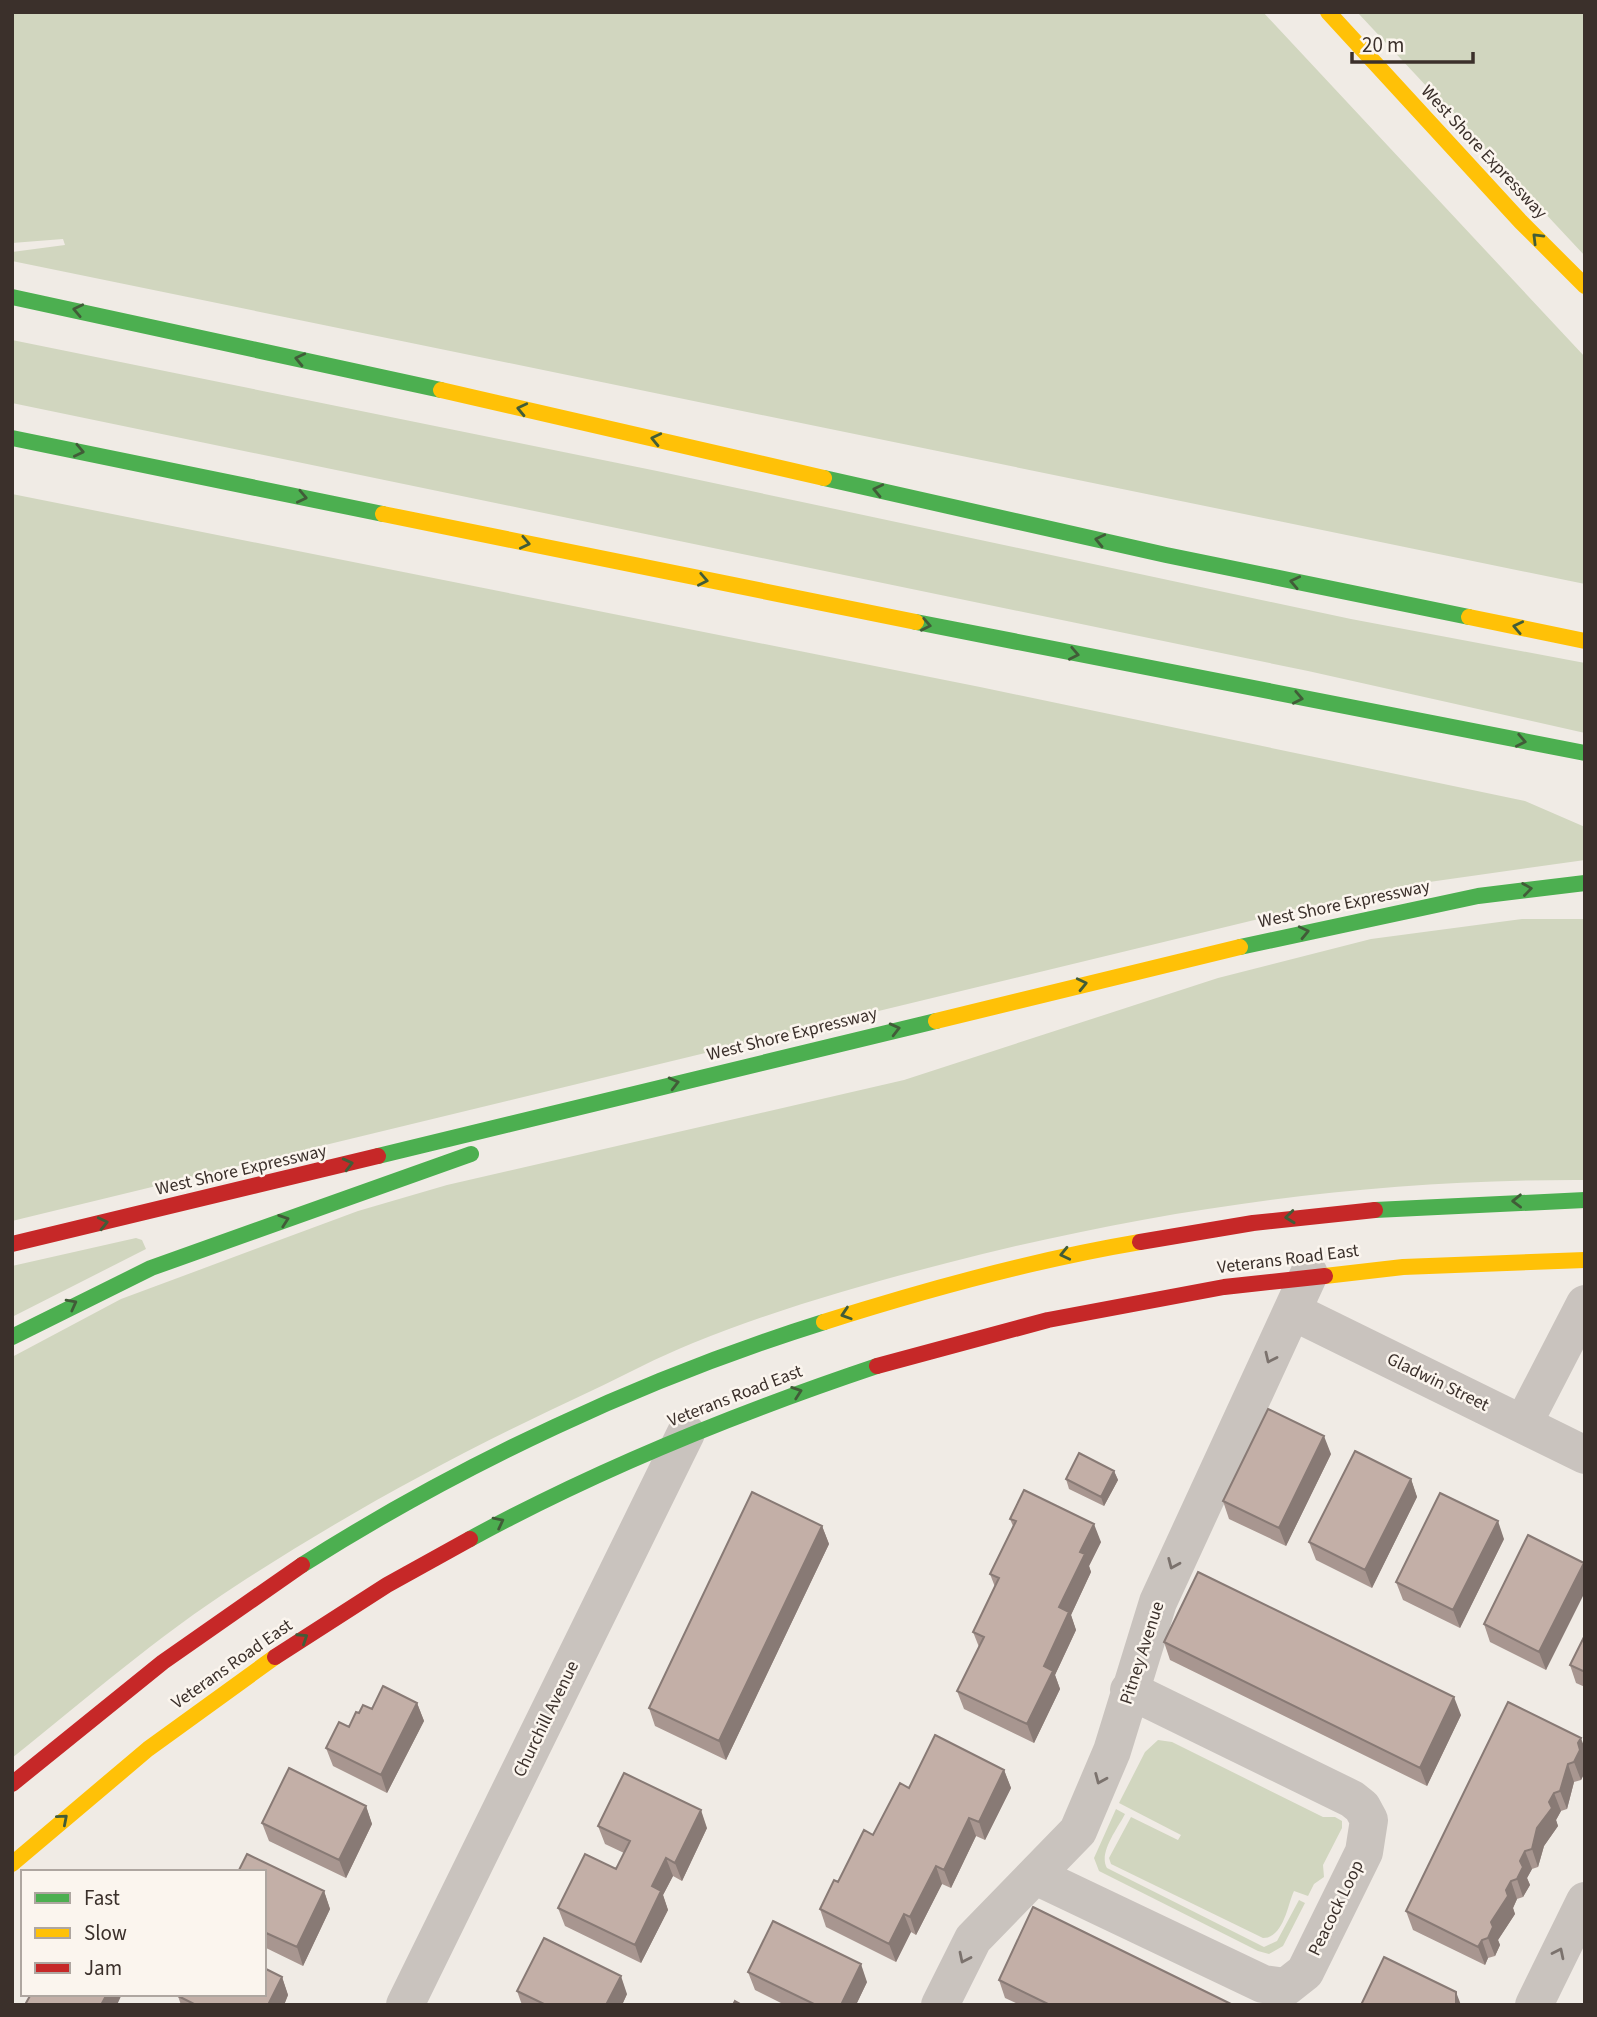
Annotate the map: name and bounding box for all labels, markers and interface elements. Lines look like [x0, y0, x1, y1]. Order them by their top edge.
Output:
scale bar [1352, 21, 1473, 65]
text: 20 m [1362, 30, 1404, 60]
street label: West Shore Expressway [1415, 79, 1553, 225]
one-way arrow [1532, 233, 1545, 246]
one-way arrow [72, 304, 84, 319]
one-way arrow [294, 353, 306, 367]
one-way arrow [516, 403, 528, 417]
one-way arrow [650, 433, 662, 448]
one-way arrow [73, 443, 85, 458]
one-way arrow [872, 484, 884, 498]
one-way arrow [296, 489, 308, 504]
one-way arrow [1094, 534, 1106, 548]
one-way arrow [519, 535, 531, 550]
one-way arrow [697, 571, 709, 586]
one-way arrow [1289, 575, 1301, 590]
one-way arrow [920, 616, 932, 631]
one-way arrow [1512, 621, 1524, 636]
one-way arrow [1068, 646, 1080, 661]
one-way arrow [1292, 689, 1304, 704]
one-way arrow [1515, 733, 1527, 748]
street label: West Shore Expressway [1256, 873, 1433, 934]
one-way arrow [1521, 881, 1533, 896]
one-way arrow [1298, 926, 1310, 940]
one-way arrow [1076, 978, 1088, 992]
street label: West Shore Expressway [704, 1001, 880, 1067]
one-way arrow [889, 1023, 901, 1037]
one-way arrow [668, 1076, 680, 1091]
street label: West Shore Expressway [153, 1138, 330, 1202]
one-way arrow [341, 1158, 353, 1172]
one-way arrow [1511, 1193, 1521, 1209]
one-way arrow [1284, 1210, 1296, 1225]
one-way arrow [277, 1214, 289, 1229]
one-way arrow [96, 1216, 108, 1231]
street label: Veterans Road East [1216, 1238, 1360, 1280]
one-way arrow [1059, 1245, 1071, 1260]
one-way arrow [65, 1299, 78, 1313]
one-way arrow [840, 1306, 853, 1320]
street label: Gladwin Street [1383, 1347, 1493, 1417]
one-way arrow [1264, 1351, 1278, 1364]
street label: Veterans Road East [664, 1359, 806, 1433]
one-way arrow [791, 1386, 803, 1400]
one-way arrow [492, 1517, 505, 1531]
one-way arrow [1168, 1558, 1182, 1570]
street label: Pitney Avenue [1114, 1598, 1170, 1708]
street label: Veterans Road East [166, 1613, 298, 1715]
one-way arrow [296, 1633, 309, 1646]
street label: Churchill Avenue [507, 1657, 585, 1781]
one-way arrow [1094, 1772, 1108, 1785]
one-way arrow [55, 1815, 68, 1827]
street label: Peacock Loop [1302, 1856, 1370, 1960]
legend [21, 1870, 266, 1996]
text: Fast [84, 1883, 120, 1913]
text: Slow [84, 1918, 127, 1948]
one-way arrow [1551, 1948, 1565, 1960]
one-way arrow [958, 1951, 972, 1963]
text: Jam [84, 1953, 122, 1983]

